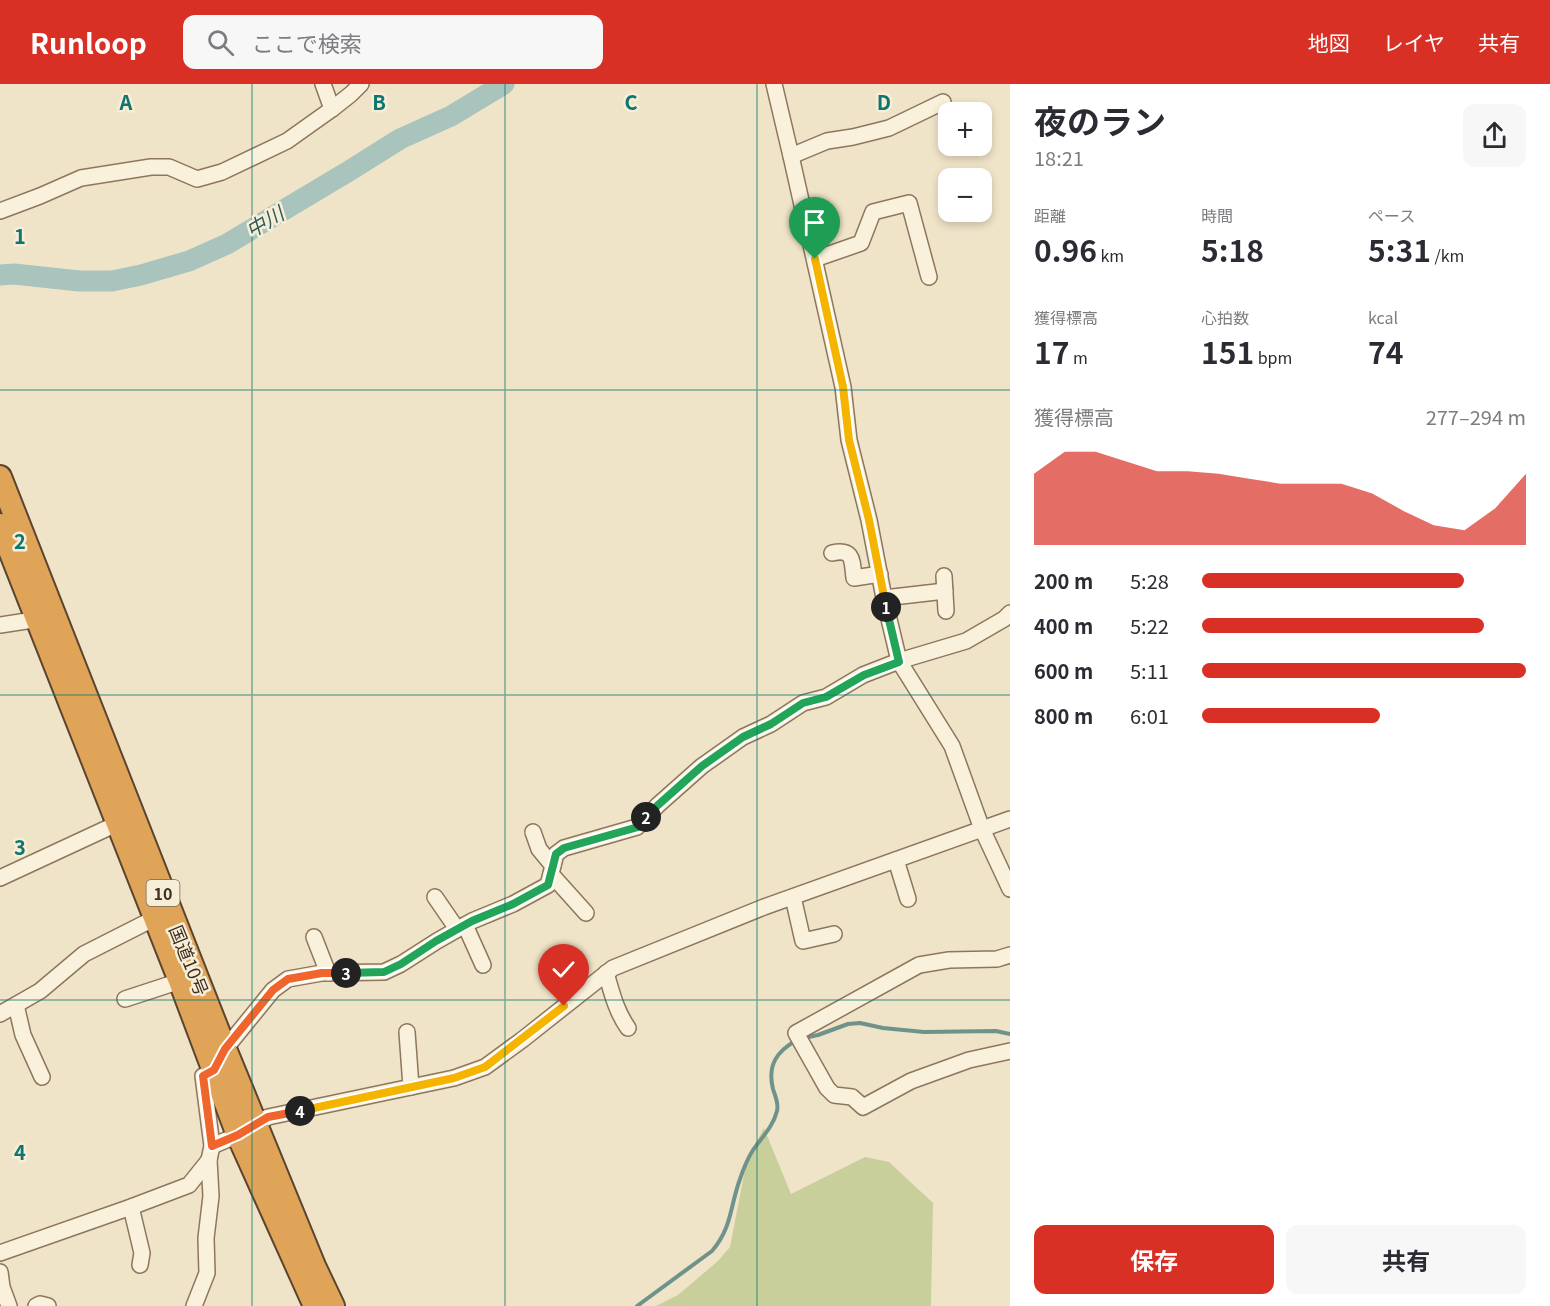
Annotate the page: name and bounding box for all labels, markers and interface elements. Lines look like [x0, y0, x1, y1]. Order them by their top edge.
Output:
search box [183, 15, 603, 69]
text: Runloop [30, 22, 147, 62]
icon: search [204, 26, 237, 59]
text: ここで検索 [252, 26, 362, 58]
text: 地図 [1308, 27, 1350, 57]
text: レイヤ [1383, 27, 1445, 57]
text: 共有 [1478, 27, 1520, 57]
text: A [119, 87, 133, 116]
text: B [372, 87, 386, 116]
text: C [624, 87, 638, 116]
text: D [877, 87, 891, 116]
text: 夜のラン [1034, 96, 1166, 144]
map controls [938, 102, 992, 222]
button: + [938, 102, 992, 156]
button: share [1463, 104, 1526, 167]
text: 18:21 [1034, 143, 1084, 172]
button: − [938, 168, 992, 222]
water label: 中川 [239, 197, 290, 244]
pin [789, 197, 840, 259]
text: 距離 [1034, 203, 1066, 227]
text: 時間 [1201, 203, 1233, 227]
text: ペース [1368, 203, 1415, 227]
icon: arrive [798, 206, 831, 239]
text: 1 [14, 221, 26, 250]
text: 0.96 [1034, 227, 1097, 271]
text: 5:18 [1201, 227, 1264, 271]
text: 5:31 [1368, 227, 1431, 271]
text: km [1097, 243, 1124, 267]
text: /km [1431, 243, 1464, 267]
text: 獲得標高 [1034, 305, 1098, 329]
text: 心拍数 [1201, 305, 1249, 329]
text: kcal [1368, 305, 1398, 329]
text: 17 [1034, 329, 1069, 373]
text: 151 [1201, 329, 1254, 373]
text: 74 [1368, 329, 1403, 373]
text: m [1069, 345, 1088, 369]
text: bpm [1254, 345, 1292, 369]
text: 獲得標高 [1034, 402, 1114, 431]
text: 277–294 m [1426, 402, 1526, 431]
text: 2 [14, 526, 26, 555]
text: 200 m [1034, 566, 1093, 595]
text: 5:28 [1130, 566, 1169, 595]
pin: 1 [871, 592, 901, 622]
text: 1 [881, 595, 891, 619]
text: 400 m [1034, 611, 1093, 640]
text: 5:22 [1130, 611, 1169, 640]
text: 600 m [1034, 656, 1093, 685]
text: 5:11 [1130, 656, 1169, 685]
text: 800 m [1034, 701, 1093, 730]
text: 6:01 [1130, 701, 1169, 730]
pin: 2 [631, 802, 661, 832]
text: 2 [641, 805, 651, 829]
text: 3 [14, 832, 26, 861]
road number: 10 [146, 880, 180, 906]
street label: 国道10号 [164, 921, 216, 999]
pin [538, 944, 589, 1006]
icon: check [547, 953, 580, 986]
pin: 3 [331, 958, 361, 988]
text: 3 [341, 961, 351, 985]
pin: 4 [285, 1096, 315, 1126]
text: 4 [295, 1099, 305, 1123]
text: 4 [14, 1137, 26, 1166]
button: 保存 [1034, 1225, 1274, 1294]
button: 共有 [1286, 1225, 1526, 1294]

